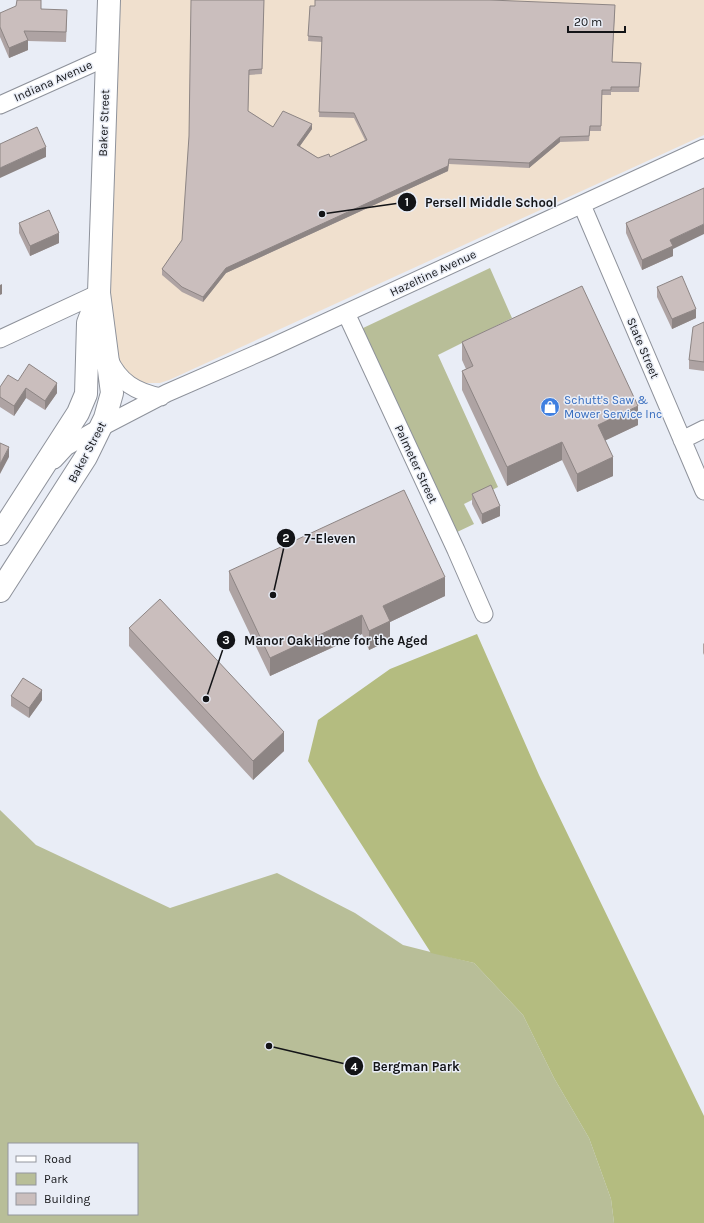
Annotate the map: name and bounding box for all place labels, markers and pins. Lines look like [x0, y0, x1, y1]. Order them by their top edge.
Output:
callout: Persell Middle School [397, 190, 565, 215]
place label: Schutt's Saw & Mower Service Inc [564, 393, 662, 421]
shop icon: Schutt's Saw & Mower Service Inc [539, 396, 561, 418]
callout: 7-Eleven [276, 526, 364, 551]
callout: Manor Oak Home for the Aged [216, 627, 436, 652]
callout: Bergman Park [344, 1054, 468, 1079]

